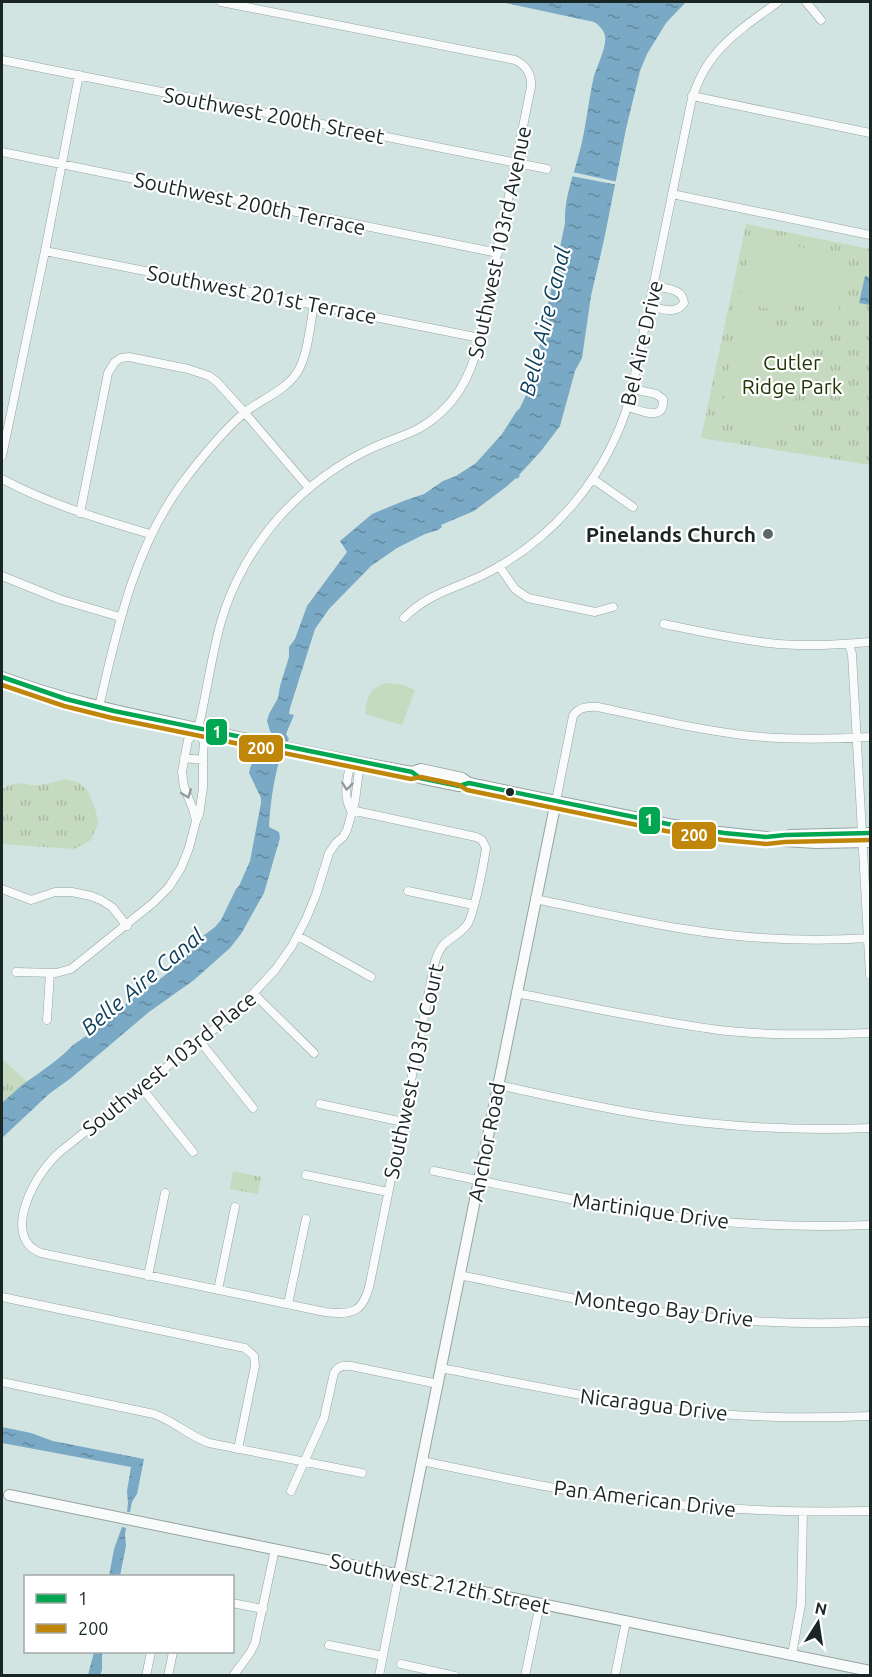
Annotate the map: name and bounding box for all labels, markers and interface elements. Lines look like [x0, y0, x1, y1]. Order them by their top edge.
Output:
street label: Southwest 200th Street [161, 82, 387, 148]
street label: Southwest 103rd Avenue [463, 124, 535, 360]
street label: Southwest 200th Terrace [132, 167, 368, 239]
water label: Belle Aire Canal [513, 244, 575, 398]
street label: Southwest 201st Terrace [145, 260, 379, 328]
street label: Bel Aire Drive [615, 278, 667, 408]
park label: Cutler Ridge Park [742, 350, 843, 398]
place label: Pinelands Church [586, 522, 756, 546]
marker: Pinelands Church [761, 527, 775, 541]
line badge: 1 [205, 718, 228, 746]
text: 1 [212, 723, 222, 741]
line badge: 200 [238, 734, 284, 763]
text: 200 [247, 739, 275, 757]
one-way arrow [341, 781, 354, 791]
unlabelled marker [504, 786, 516, 798]
one-way arrow [180, 788, 192, 799]
line badge: 1 [638, 806, 661, 835]
text: 1 [644, 811, 654, 829]
line badge: 200 [671, 821, 717, 850]
text: 200 [680, 826, 708, 844]
water label: Belle Aire Canal [75, 922, 209, 1040]
street label: Southwest 103rd Court [378, 961, 448, 1181]
street label: Southwest 103rd Place [77, 986, 261, 1140]
street label: Anchor Road [463, 1080, 509, 1204]
street label: Martinique Drive [571, 1187, 731, 1233]
street label: Montego Bay Drive [573, 1285, 755, 1331]
street label: Nicaragua Drive [579, 1383, 729, 1425]
street label: Pan American Drive [553, 1475, 737, 1521]
street label: Southwest 212th Street [328, 1548, 552, 1618]
legend [24, 1575, 234, 1653]
text: 1 [78, 1588, 88, 1608]
north arrow [788, 1593, 848, 1653]
text: N [813, 1598, 829, 1618]
text: 200 [78, 1618, 108, 1638]

